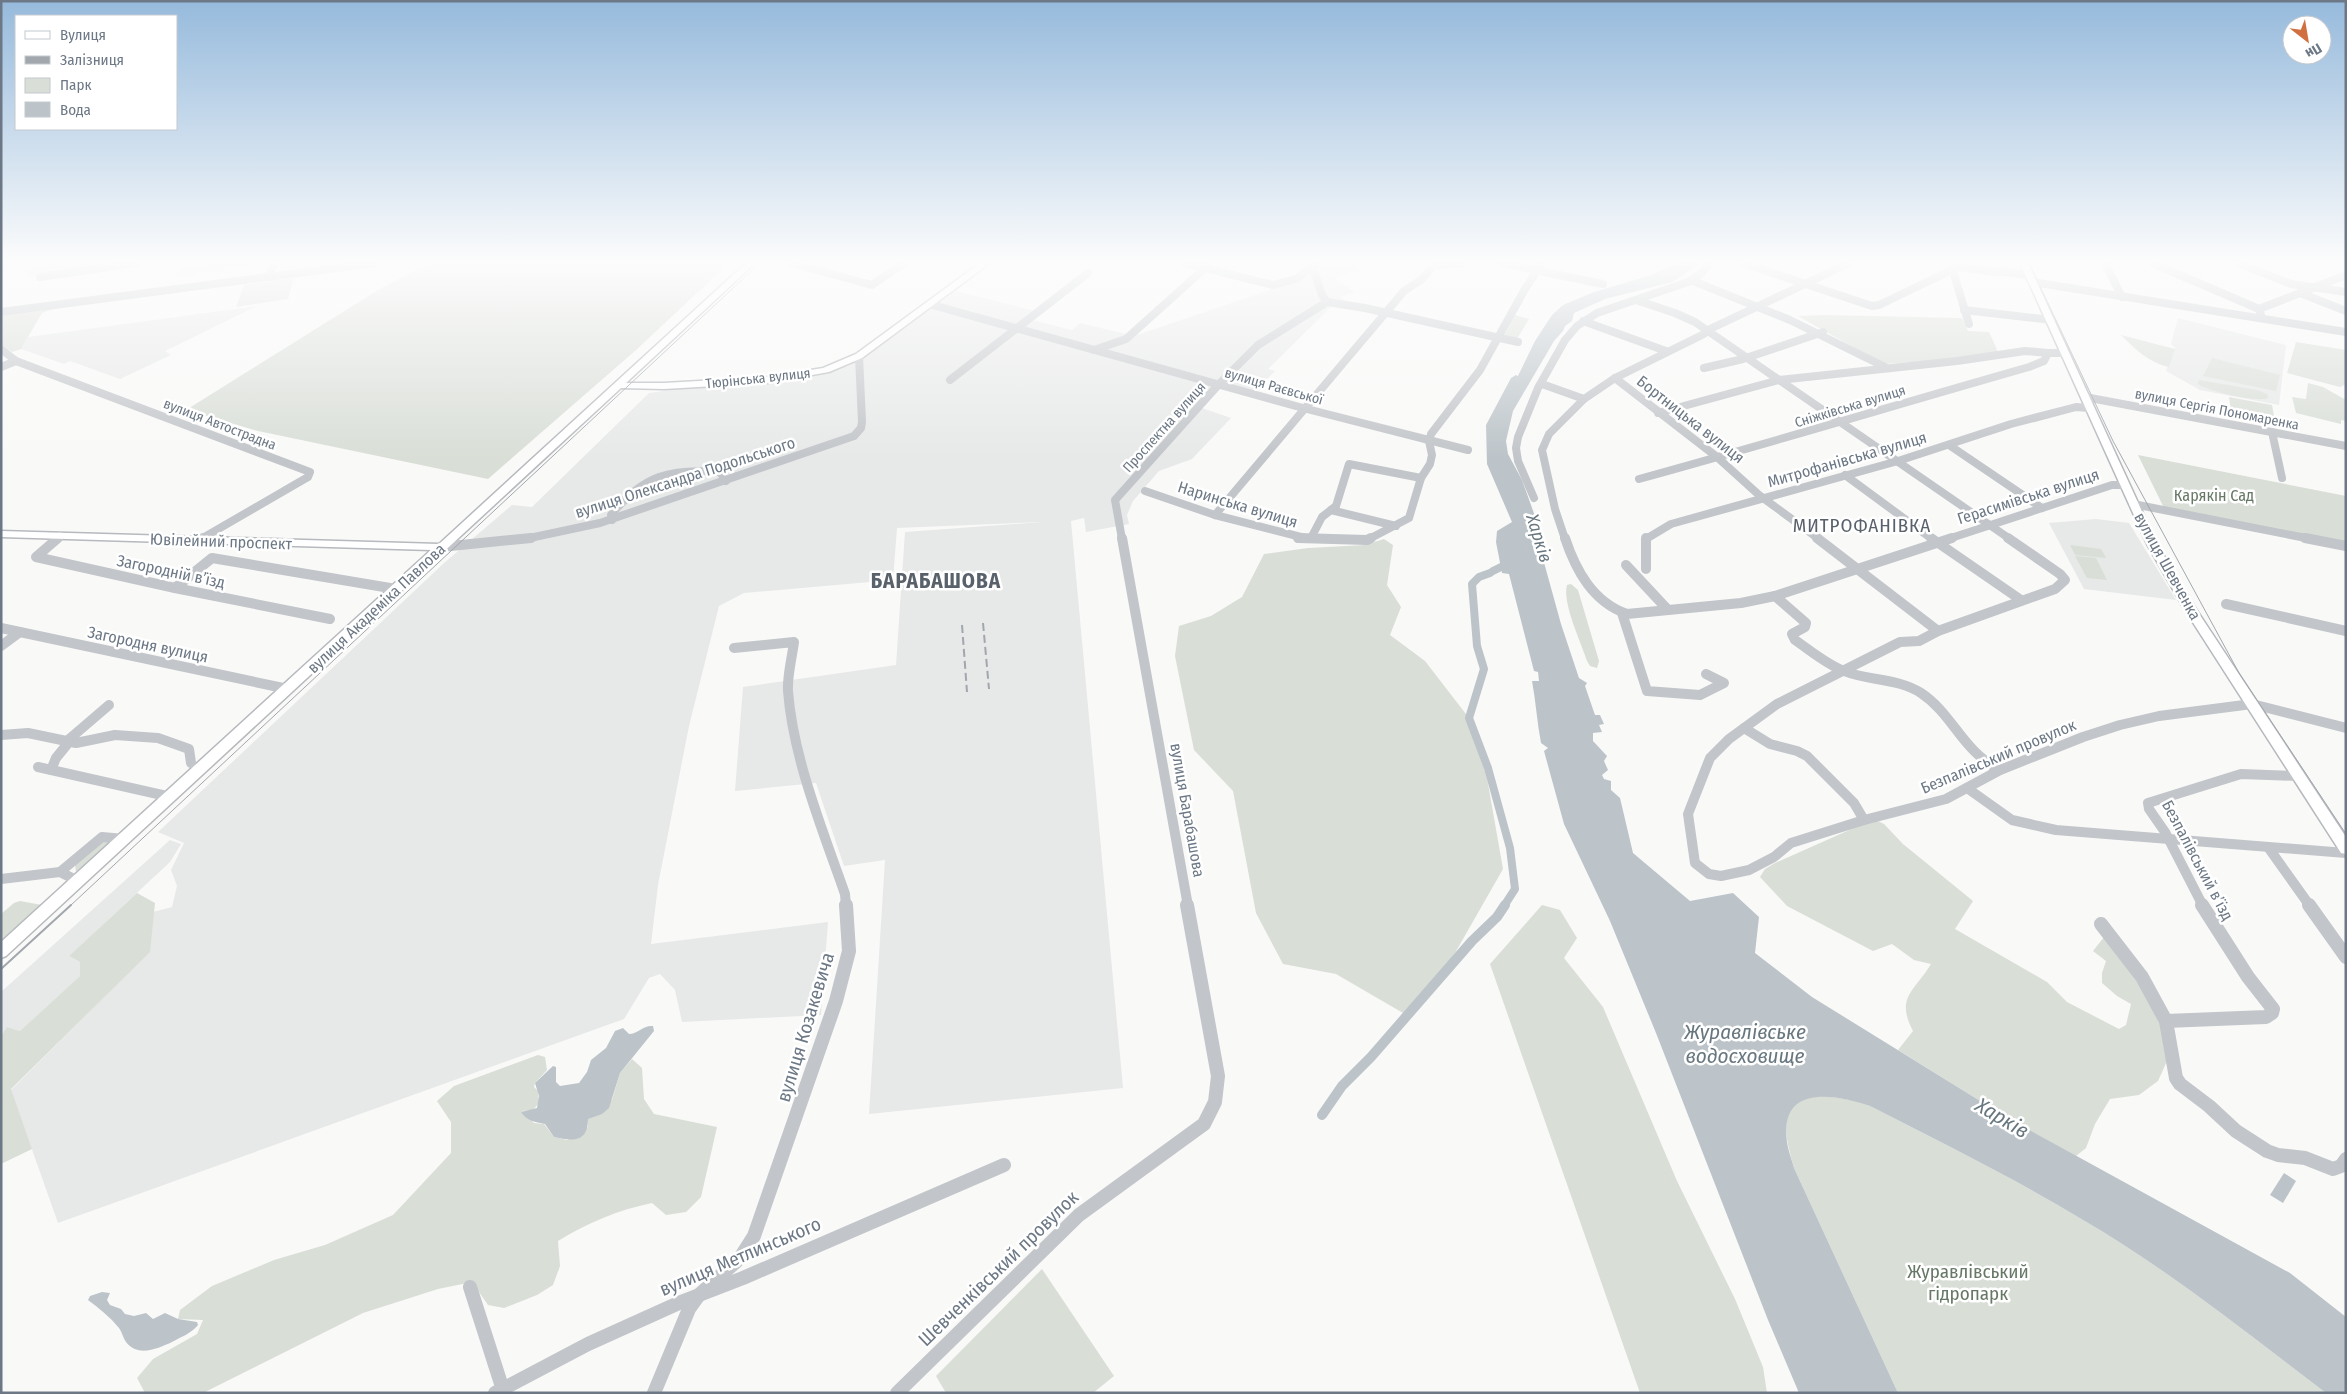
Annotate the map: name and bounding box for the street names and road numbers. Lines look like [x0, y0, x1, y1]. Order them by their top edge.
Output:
street label: вулиця Раєвської [1223, 364, 1326, 409]
street label: Тюрінська вулиця [705, 365, 811, 392]
street label: Бортницька вулиця [1633, 371, 1748, 467]
street label: Проспектна вулиця [1119, 379, 1209, 476]
street label: Сніжківська вулиця [1793, 382, 1908, 431]
street label: вулиця Сергія Пономаренка [2133, 385, 2300, 434]
street label: вулиця Автострадна [161, 395, 279, 454]
street label: Митрофанівська вулиця [1765, 428, 1929, 491]
street label: вулиця Олександра Подольського [573, 433, 798, 522]
street label: Герасимівська вулиця [1955, 465, 2102, 528]
street label: Наринська вулиця [1176, 477, 1300, 532]
street label: вулиця Шевченка [2130, 509, 2205, 623]
street label: Ювілейний проспект [150, 530, 293, 553]
street label: вулиця Академіка Павлова [303, 539, 449, 677]
street label: Загородній вʼїзд [115, 551, 227, 592]
street label: Загородня вулиця [86, 622, 210, 667]
street label: Безпалівський провулок [1918, 715, 2079, 798]
street label: вулиця Барабашова [1166, 742, 1209, 879]
street label: Безпалівський в’їзд [2158, 797, 2237, 924]
street label: вулиця Козакевича [772, 950, 839, 1105]
street label: Шевченківський провулок [914, 1186, 1083, 1351]
street label: вулиця Метлинського [656, 1212, 825, 1301]

